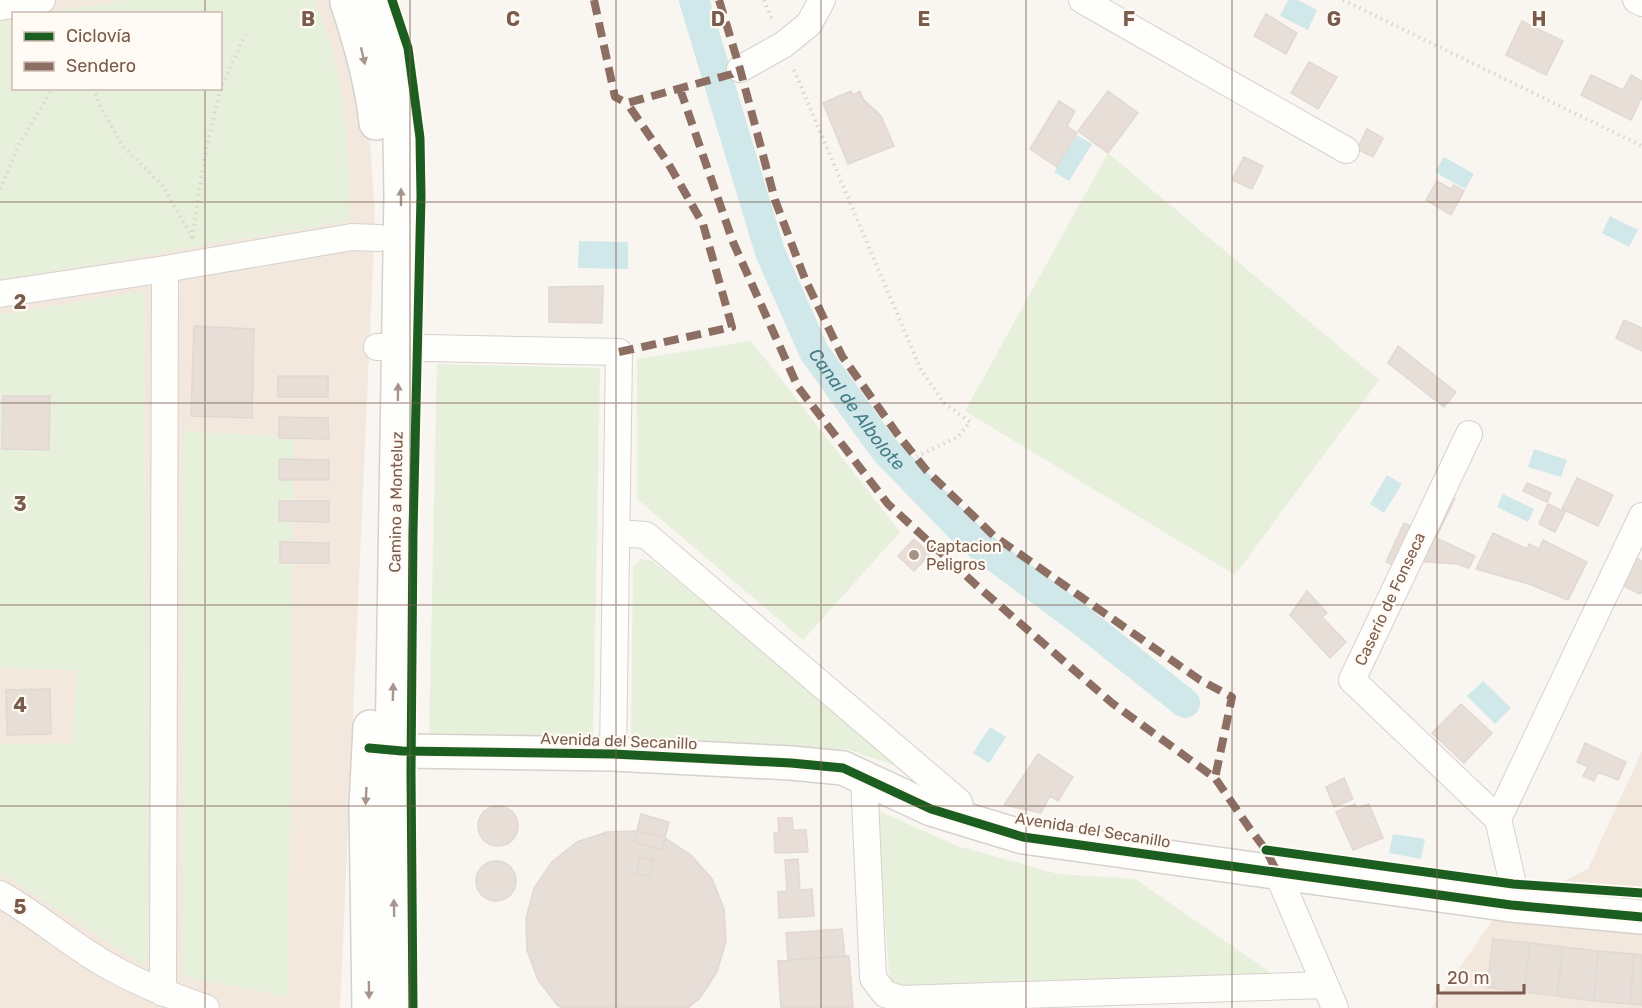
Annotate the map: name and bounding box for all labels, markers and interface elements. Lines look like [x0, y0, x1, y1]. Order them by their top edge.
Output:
text: B [301, 7, 315, 31]
text: C [506, 7, 520, 31]
text: D [711, 7, 725, 31]
text: E [918, 7, 930, 31]
text: F [1123, 7, 1135, 31]
text: G [1327, 7, 1341, 31]
text: H [1532, 7, 1546, 31]
legend [12, 12, 222, 90]
text: Ciclovía [66, 25, 131, 47]
one-way arrow [359, 47, 368, 66]
text: Sendero [66, 55, 136, 77]
one-way arrow [396, 188, 406, 207]
text: 2 [14, 290, 27, 314]
water label: Canal de Albolote [804, 344, 910, 475]
one-way arrow [393, 383, 403, 402]
street label: Camino a Monteluz [385, 431, 407, 573]
text: 3 [13, 492, 27, 516]
street label: Caserío de Fonseca [1351, 529, 1429, 669]
place label: Captacion Peligros [926, 537, 1002, 574]
marker: Captacion Peligros [907, 548, 921, 562]
one-way arrow [388, 683, 398, 702]
text: 4 [13, 693, 27, 717]
street label: Avenida del Secanillo [540, 729, 698, 753]
one-way arrow [362, 786, 371, 805]
street label: Avenida del Secanillo [1014, 808, 1172, 852]
text: 5 [14, 895, 27, 919]
one-way arrow [389, 898, 398, 917]
scale bar [1438, 957, 1524, 995]
text: 20 m [1447, 967, 1489, 989]
one-way arrow [364, 981, 373, 1000]

